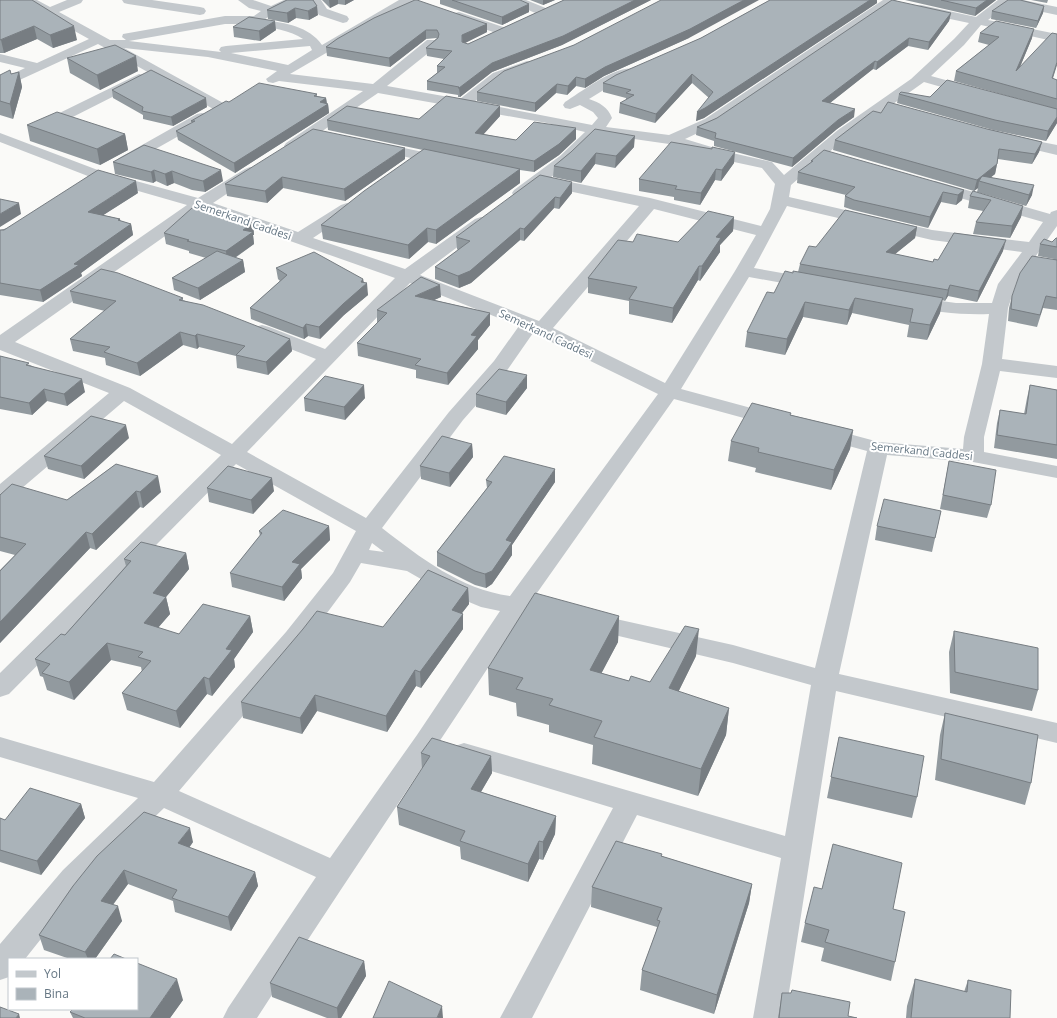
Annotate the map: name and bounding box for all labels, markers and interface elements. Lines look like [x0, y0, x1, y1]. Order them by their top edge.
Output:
street label: Semerkand Caddesi [192, 196, 294, 243]
street label: Semerkand Caddesi [497, 305, 596, 362]
street label: Semerkand Caddesi [871, 438, 974, 463]
legend [8, 958, 138, 1010]
text: Yol [44, 965, 61, 982]
text: Bina [44, 985, 69, 1002]

